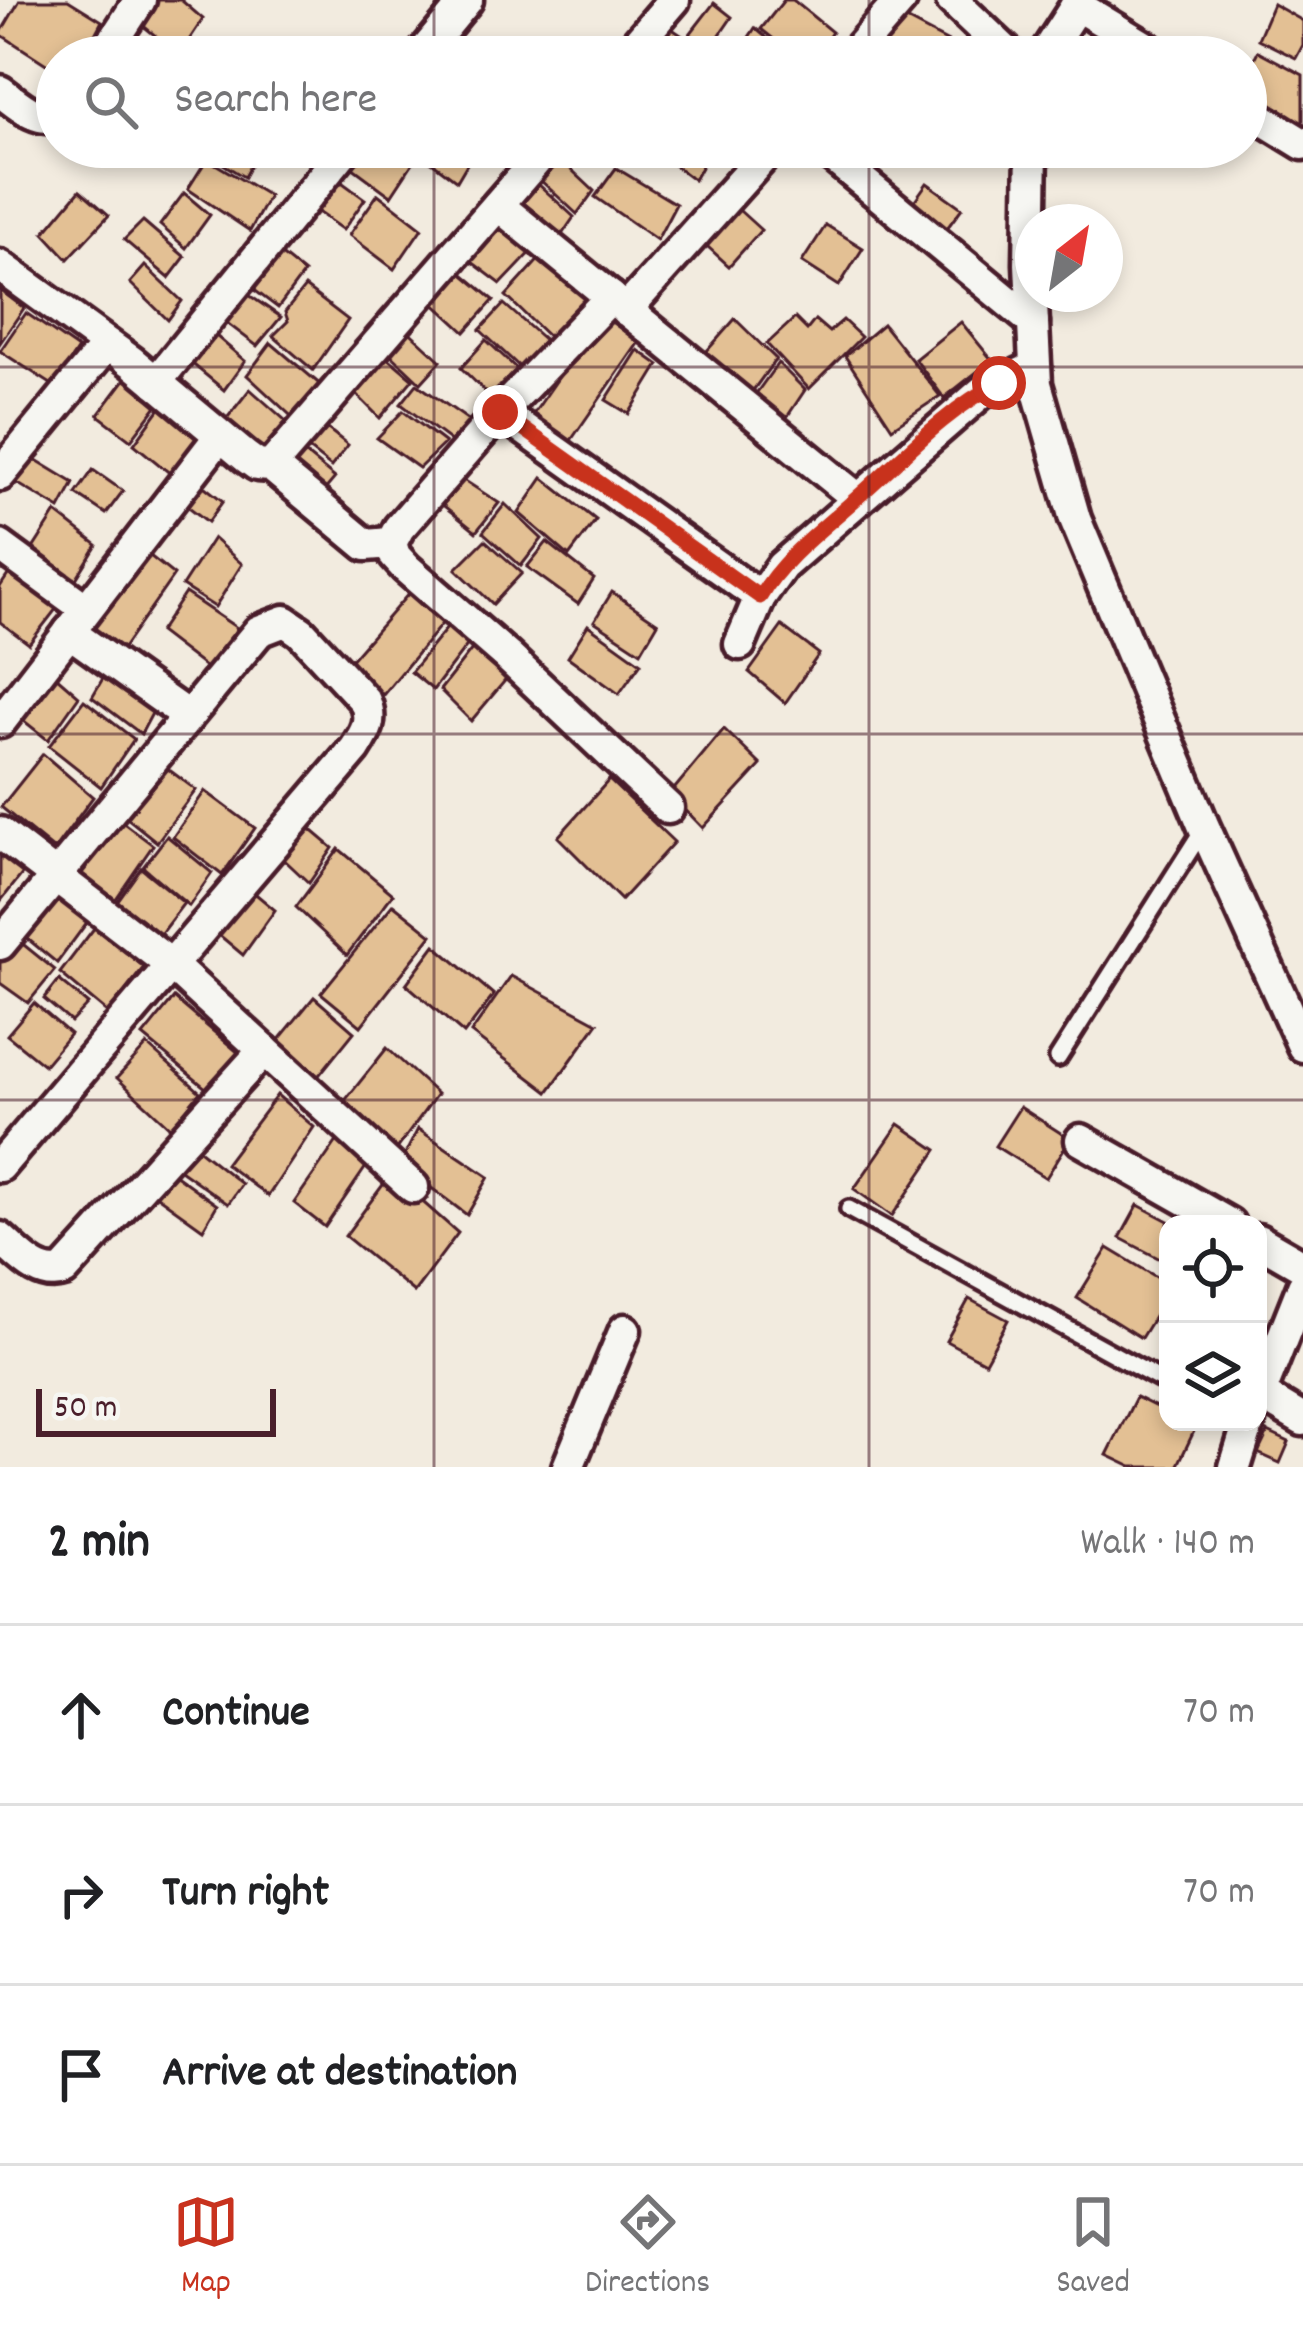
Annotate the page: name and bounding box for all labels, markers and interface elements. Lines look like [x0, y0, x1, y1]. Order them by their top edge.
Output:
search box [36, 36, 1267, 168]
icon: search [78, 69, 144, 135]
text: Search here [174, 70, 377, 134]
north arrow [1015, 204, 1123, 312]
route start [972, 356, 1026, 410]
route end [473, 385, 527, 439]
map controls [1159, 1215, 1267, 1431]
button: locate [1159, 1215, 1267, 1323]
button: layers [1159, 1323, 1267, 1431]
scale bar [36, 1383, 276, 1436]
text: 50 m [54, 1386, 118, 1433]
text: 2 min [48, 1509, 150, 1581]
text: Walk · 140 m [1081, 1518, 1255, 1573]
icon: ahead [48, 1682, 114, 1748]
text: Continue [162, 1683, 310, 1747]
text: 70 m [1183, 1687, 1255, 1742]
icon: right [48, 1862, 114, 1928]
text: Turn right [162, 1863, 329, 1927]
text: 70 m [1183, 1867, 1255, 1922]
icon: arrive [48, 2042, 114, 2108]
text: Arrive at destination [162, 2043, 517, 2107]
tab: Map [173, 2189, 239, 2308]
tab: Directions [585, 2189, 710, 2308]
tab: Saved [1056, 2189, 1130, 2308]

